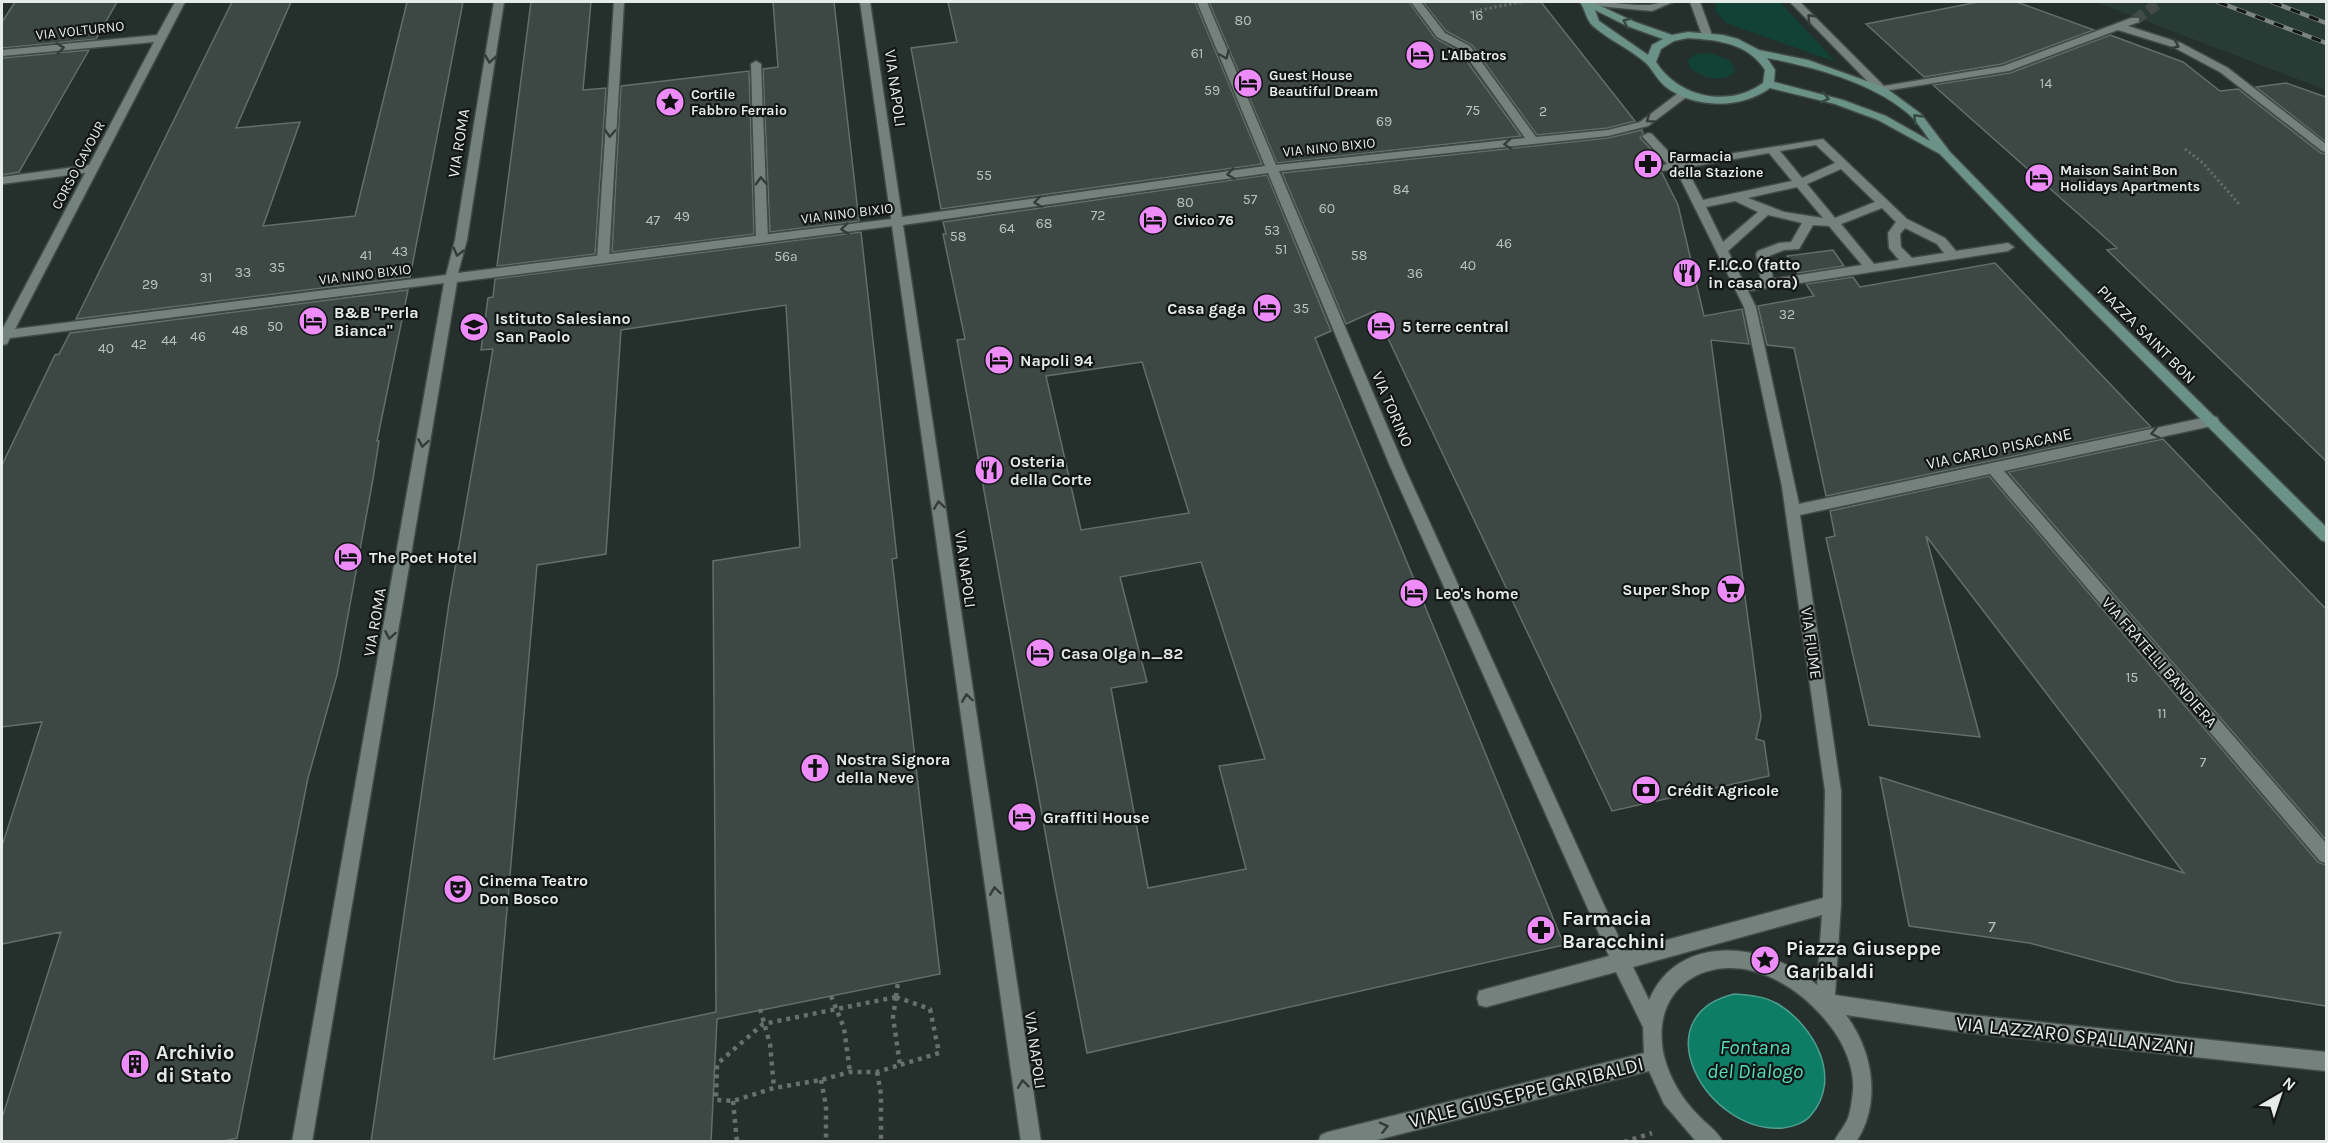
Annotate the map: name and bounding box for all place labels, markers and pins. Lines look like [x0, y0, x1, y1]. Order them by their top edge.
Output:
hotel icon: L'Albatros [1404, 39, 1436, 71]
place label: L'Albatros [1441, 47, 1507, 64]
hotel icon: Guest House Beautiful Dream [1232, 67, 1264, 99]
place label: Guest House Beautiful Dream [1269, 67, 1378, 100]
place icon: Cortile Fabbro Ferraio [654, 86, 686, 118]
place label: Cortile Fabbro Ferraio [691, 86, 787, 119]
pharmacy icon: Farmacia della Stazione [1632, 148, 1664, 180]
place label: Farmacia della Stazione [1669, 148, 1764, 181]
hotel icon: Maison Saint Bon Holidays Apartments [2023, 162, 2055, 194]
place label: Maison Saint Bon Holidays Apartments [2060, 162, 2200, 195]
hotel icon: Civico 76 [1137, 204, 1169, 236]
place label: Civico 76 [1174, 212, 1234, 229]
place label: F.I.C.O (fatto in casa ora) [1708, 255, 1800, 292]
restaurant icon: F.I.C.O (fatto in casa ora) [1671, 257, 1703, 289]
hotel icon: Casa gaga [1251, 292, 1283, 324]
place label: Casa gaga [1167, 299, 1246, 318]
place label: B&B "Perla Bianca" [334, 303, 419, 340]
hotel icon: B&B "Perla Bianca" [297, 305, 329, 337]
place label: Istituto Salesiano San Paolo [495, 309, 631, 346]
hotel icon: 5 terre central [1365, 310, 1397, 342]
school or university icon: Istituto Salesiano San Paolo [458, 311, 490, 343]
place label: 5 terre central [1402, 317, 1509, 336]
hotel icon: Napoli 94 [983, 344, 1015, 376]
place label: Napoli 94 [1020, 351, 1094, 370]
place label: Osteria della Corte [1010, 452, 1092, 489]
restaurant icon: Osteria della Corte [973, 454, 1005, 486]
hotel icon: The Poet Hotel [332, 541, 364, 573]
place label: The Poet Hotel [369, 548, 477, 567]
supermarket icon: Super Shop [1715, 573, 1747, 605]
hotel icon: Leo's home [1398, 577, 1430, 609]
place label: Super Shop [1622, 580, 1710, 599]
place label: Leo's home [1435, 584, 1519, 603]
hotel icon: Casa Olga n_82 [1024, 637, 1056, 669]
place label: Casa Olga n_82 [1061, 644, 1183, 663]
place label: Nostra Signora della Neve [836, 750, 950, 787]
church icon: Nostra Signora della Neve [799, 752, 831, 784]
bank icon: Crédit Agricole [1630, 774, 1662, 806]
place label: Crédit Agricole [1667, 781, 1779, 800]
hotel icon: Graffiti House [1006, 801, 1038, 833]
place label: Graffiti House [1043, 808, 1149, 827]
place label: Cinema Teatro Don Bosco [479, 871, 588, 908]
theatre icon: Cinema Teatro Don Bosco [442, 873, 474, 905]
place label: Farmacia Baracchini [1562, 907, 1665, 953]
pharmacy icon: Farmacia Baracchini [1525, 914, 1557, 946]
place label: Piazza Giuseppe Garibaldi [1786, 937, 1941, 983]
place icon: Piazza Giuseppe Garibaldi [1749, 944, 1781, 976]
place label: Archivio di Stato [156, 1041, 234, 1087]
building icon: Archivio di Stato [119, 1048, 151, 1080]

